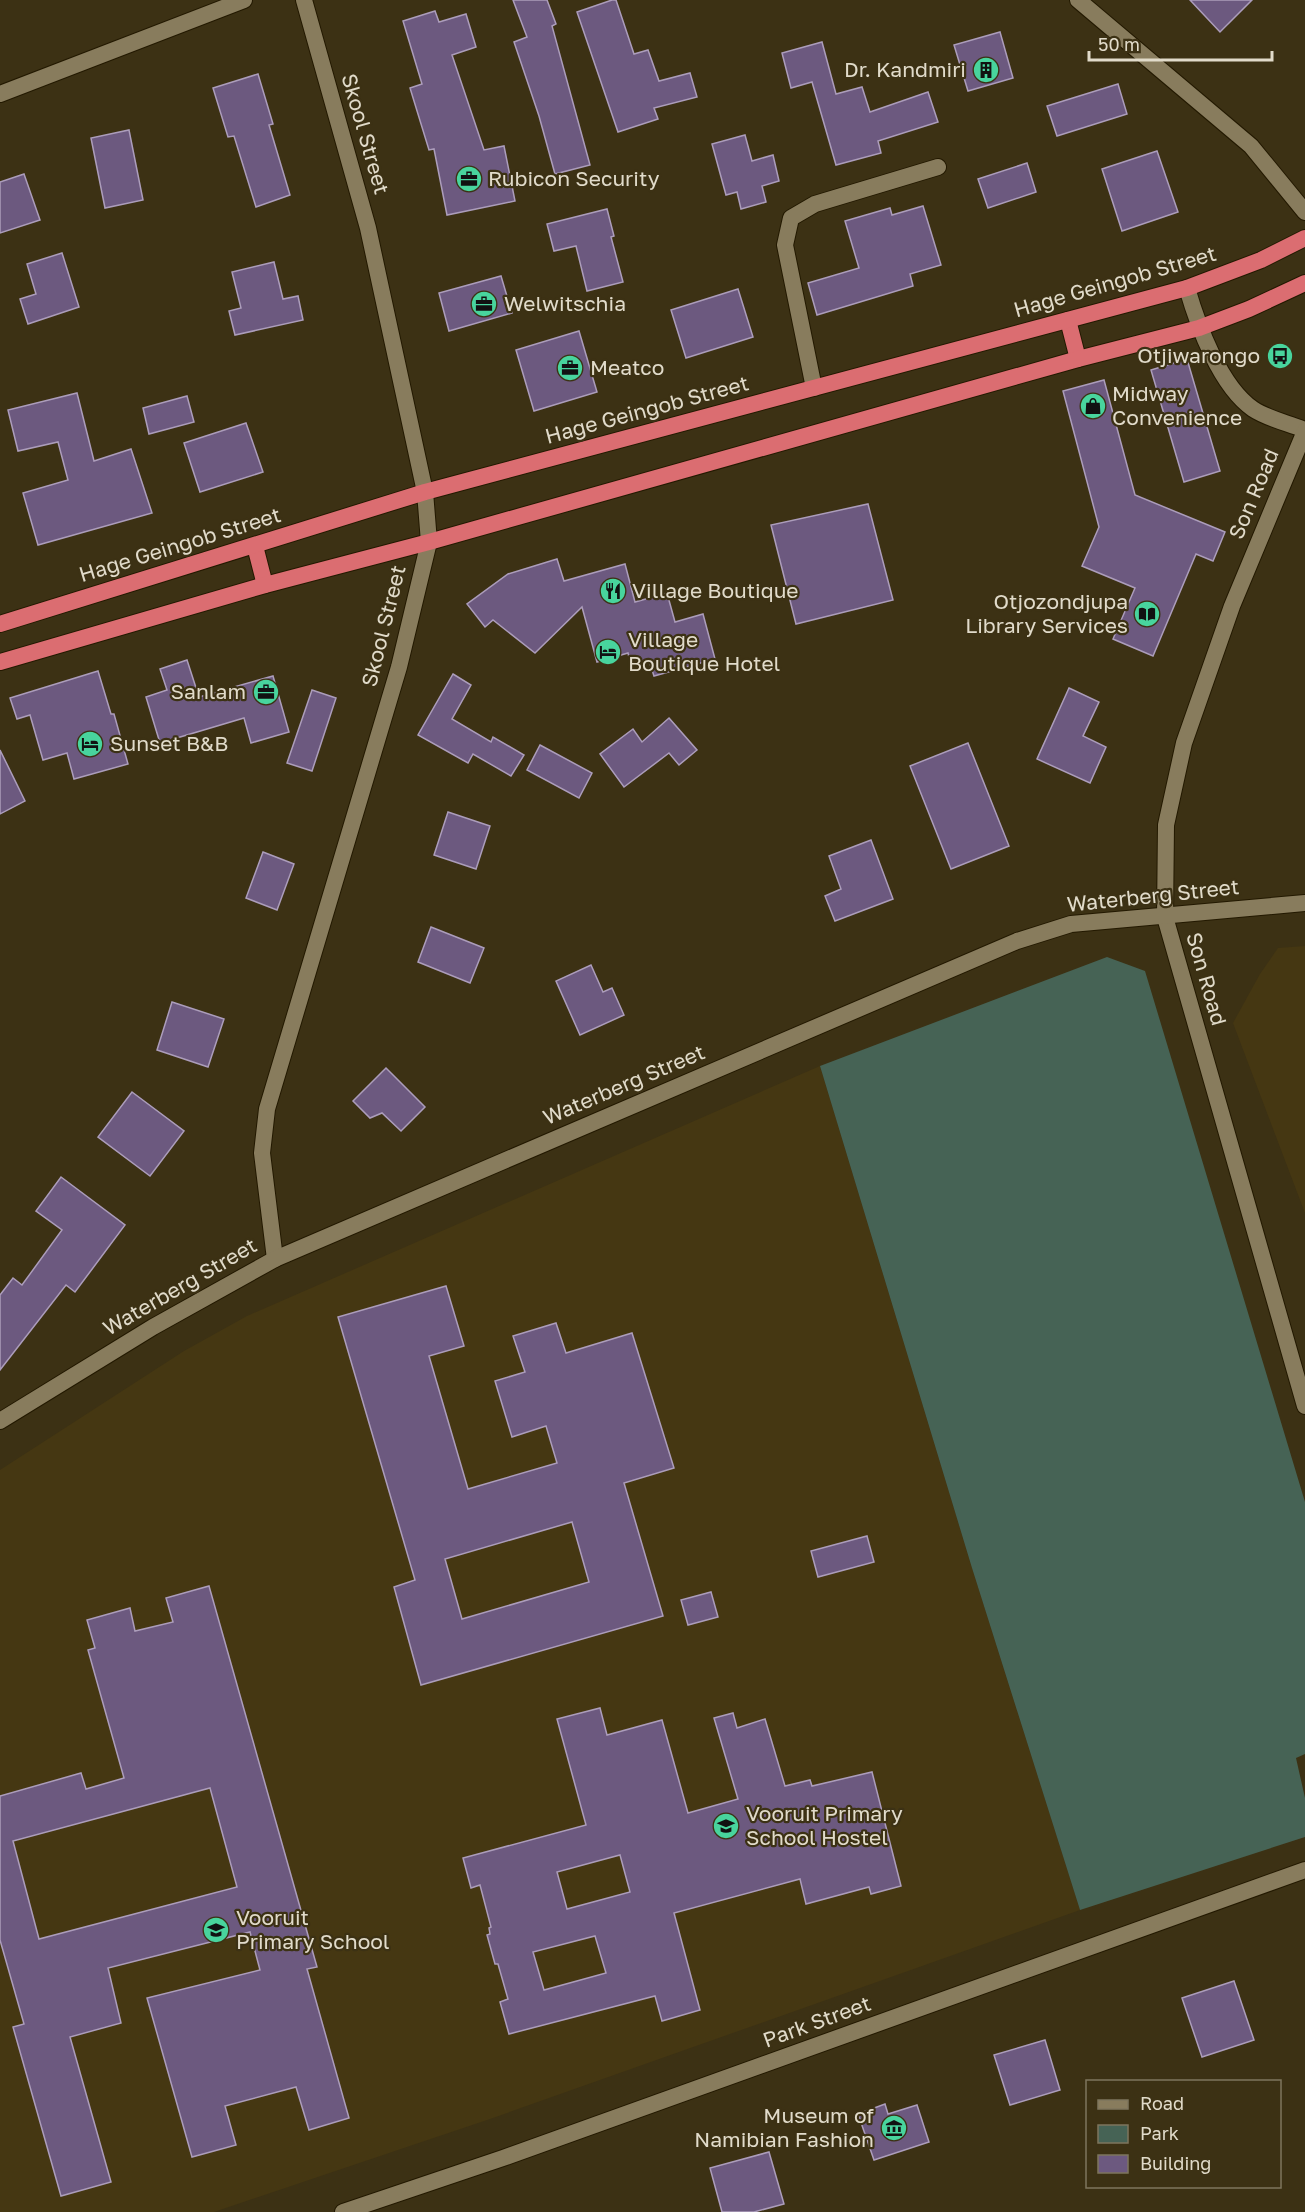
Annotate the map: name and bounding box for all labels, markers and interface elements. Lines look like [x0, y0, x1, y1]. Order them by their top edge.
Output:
scale bar [1089, 24, 1272, 62]
text: 50 m [1098, 33, 1140, 55]
building icon: Dr. Kandmiri [971, 55, 1001, 85]
place label: Dr. Kandmiri [844, 56, 966, 82]
street label: Skool Street [336, 70, 396, 197]
office icon: Rubicon Security [454, 164, 484, 194]
place label: Rubicon Security [488, 165, 660, 191]
street label: Hage Geingob Street [1010, 240, 1219, 322]
office icon: Welwitschia [469, 289, 499, 319]
place label: Welwitschia [504, 290, 626, 316]
bus stop icon: Otjiwarongo [1265, 341, 1295, 371]
place label: Otjiwarongo [1137, 342, 1260, 368]
office icon: Meatco [555, 353, 585, 383]
place label: Meatco [590, 354, 664, 380]
street label: Hage Geingob Street [542, 369, 751, 449]
place label: Midway Convenience [1112, 380, 1242, 430]
shop icon: Midway Convenience [1078, 391, 1108, 421]
street label: Son Road [1222, 445, 1284, 543]
street label: Hage Geingob Street [76, 501, 284, 587]
street label: Skool Street [355, 562, 411, 689]
restaurant icon: Village Boutique [598, 576, 628, 606]
place label: Village Boutique [632, 577, 799, 603]
place label: Otjozondjupa Library Services [965, 588, 1128, 638]
library icon: Otjozondjupa Library Services [1132, 599, 1162, 629]
place label: Village Boutique Hotel [628, 626, 780, 676]
hotel icon: Village Boutique Hotel [593, 637, 623, 667]
office icon: Sanlam [251, 677, 281, 707]
place label: Sanlam [171, 678, 246, 704]
hotel icon: Sunset B&B [75, 729, 105, 759]
place label: Sunset B&B [110, 730, 228, 756]
street label: Waterberg Street [1065, 873, 1240, 917]
street label: Son Road [1181, 929, 1233, 1028]
street label: Waterberg Street [539, 1038, 708, 1130]
street label: Waterberg Street [98, 1232, 261, 1341]
place label: Vooruit Primary School Hostel [746, 1800, 903, 1850]
school or university icon: Vooruit Primary School Hostel [711, 1811, 741, 1841]
place label: Vooruit Primary School [236, 1904, 390, 1954]
school or university icon: Vooruit Primary School [201, 1915, 231, 1945]
street label: Park Street [759, 1990, 874, 2053]
legend [1086, 2080, 1281, 2188]
text: Road [1140, 2092, 1184, 2114]
place label: Museum of Namibian Fashion [694, 2102, 874, 2152]
museum icon: Museum of Namibian Fashion [879, 2113, 909, 2143]
text: Park [1140, 2122, 1179, 2144]
text: Building [1140, 2152, 1211, 2174]

